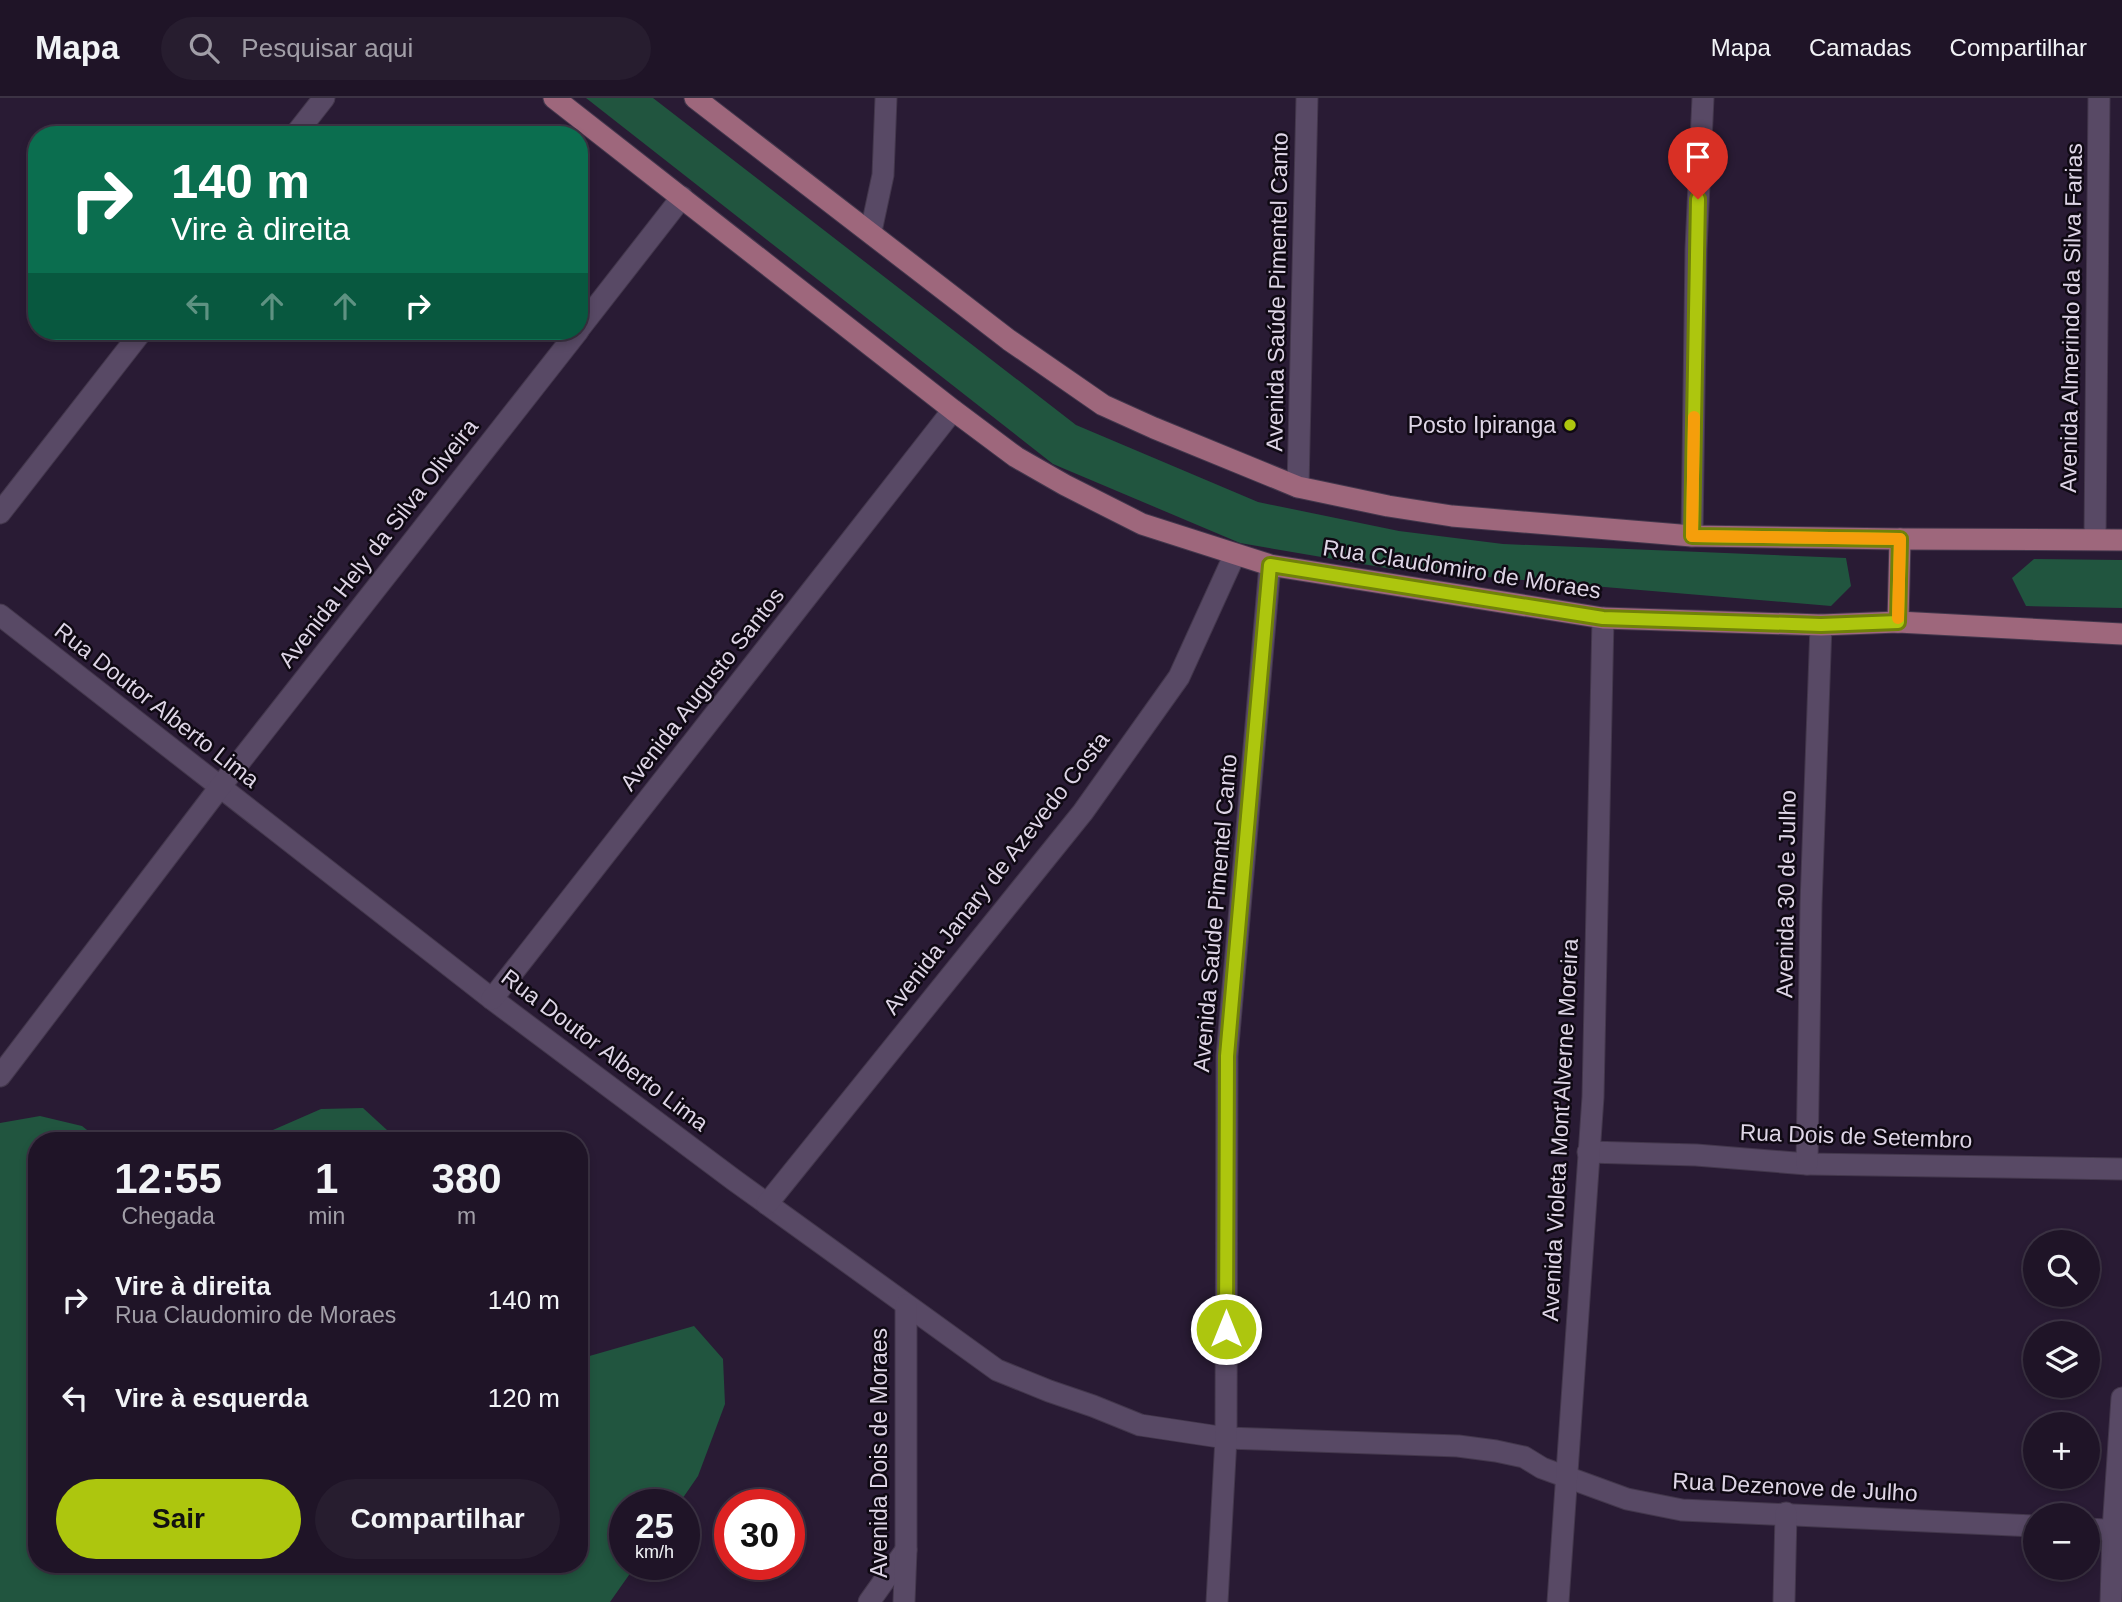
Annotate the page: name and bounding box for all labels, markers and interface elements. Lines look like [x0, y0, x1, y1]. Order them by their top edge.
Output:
search box [161, 17, 651, 80]
text: Mapa [35, 29, 119, 66]
icon: search [185, 29, 223, 67]
text: Pesquisar aqui [241, 33, 413, 63]
text: Mapa [1711, 34, 1771, 61]
text: Camadas [1809, 34, 1912, 61]
text: Compartilhar [1950, 34, 2087, 61]
pin [1668, 127, 1728, 199]
street label: Avenida Saúde Pimentel Canto [1261, 132, 1293, 452]
icon: arrive [1679, 138, 1717, 176]
street label: Avenida Almerindo da Silva Farias [2055, 143, 2087, 493]
icon: right [56, 154, 147, 245]
text: 140 m [171, 154, 310, 208]
text: Vire à direita [171, 211, 350, 247]
icon: left [180, 287, 218, 325]
icon: ahead [253, 287, 291, 325]
icon: ahead [326, 287, 364, 325]
icon: right [399, 287, 437, 325]
place label: Posto Ipiranga [1408, 412, 1556, 438]
street label: Avenida Hely da Silva Oliveira [273, 414, 483, 672]
marker: Posto Ipiranga [1562, 417, 1578, 433]
street label: Rua Claudomiro de Moraes [1321, 534, 1603, 604]
street label: Avenida Augusto Santos [615, 582, 789, 796]
street label: Rua Doutor Alberto Lima [50, 617, 264, 793]
street label: Avenida Janary de Azevedo Costa [878, 726, 1114, 1019]
street label: Avenida Saúde Pimentel Canto [1188, 753, 1242, 1073]
street label: Avenida 30 de Julho [1771, 790, 1801, 998]
street label: Avenida Violeta Mont'Alverne Moreira [1537, 938, 1583, 1322]
street label: Rua Doutor Alberto Lima [497, 964, 714, 1136]
street label: Rua Dois de Setembro [1739, 1119, 1973, 1153]
text: 12:55 [114, 1155, 222, 1202]
text: 1 [315, 1155, 338, 1202]
text: 380 [432, 1155, 502, 1202]
text: Chegada [121, 1203, 215, 1229]
text: min [308, 1203, 345, 1229]
text: m [457, 1203, 476, 1229]
map controls [2023, 1230, 2100, 1580]
button: search [2023, 1230, 2100, 1307]
text: Vire à direita [115, 1271, 271, 1301]
icon: right [56, 1281, 94, 1319]
text: 140 m [488, 1285, 560, 1315]
position arrow [1189, 1292, 1263, 1366]
text: Rua Claudomiro de Moraes [115, 1302, 396, 1328]
button: layers [2023, 1321, 2100, 1398]
street label: Avenida Dois de Moraes [866, 1328, 892, 1578]
icon: left [56, 1379, 94, 1417]
text: Vire à esquerda [115, 1383, 308, 1413]
text: 120 m [488, 1383, 560, 1413]
button: + [2023, 1412, 2100, 1489]
street label: Rua Dezenove de Julho [1672, 1468, 1918, 1506]
button: Sair [56, 1479, 301, 1559]
button: Compartilhar [315, 1479, 560, 1559]
speed limit sign: 30 [714, 1489, 805, 1580]
button: − [2023, 1503, 2100, 1580]
text: 25 [635, 1506, 674, 1545]
text: km/h [635, 1542, 674, 1562]

